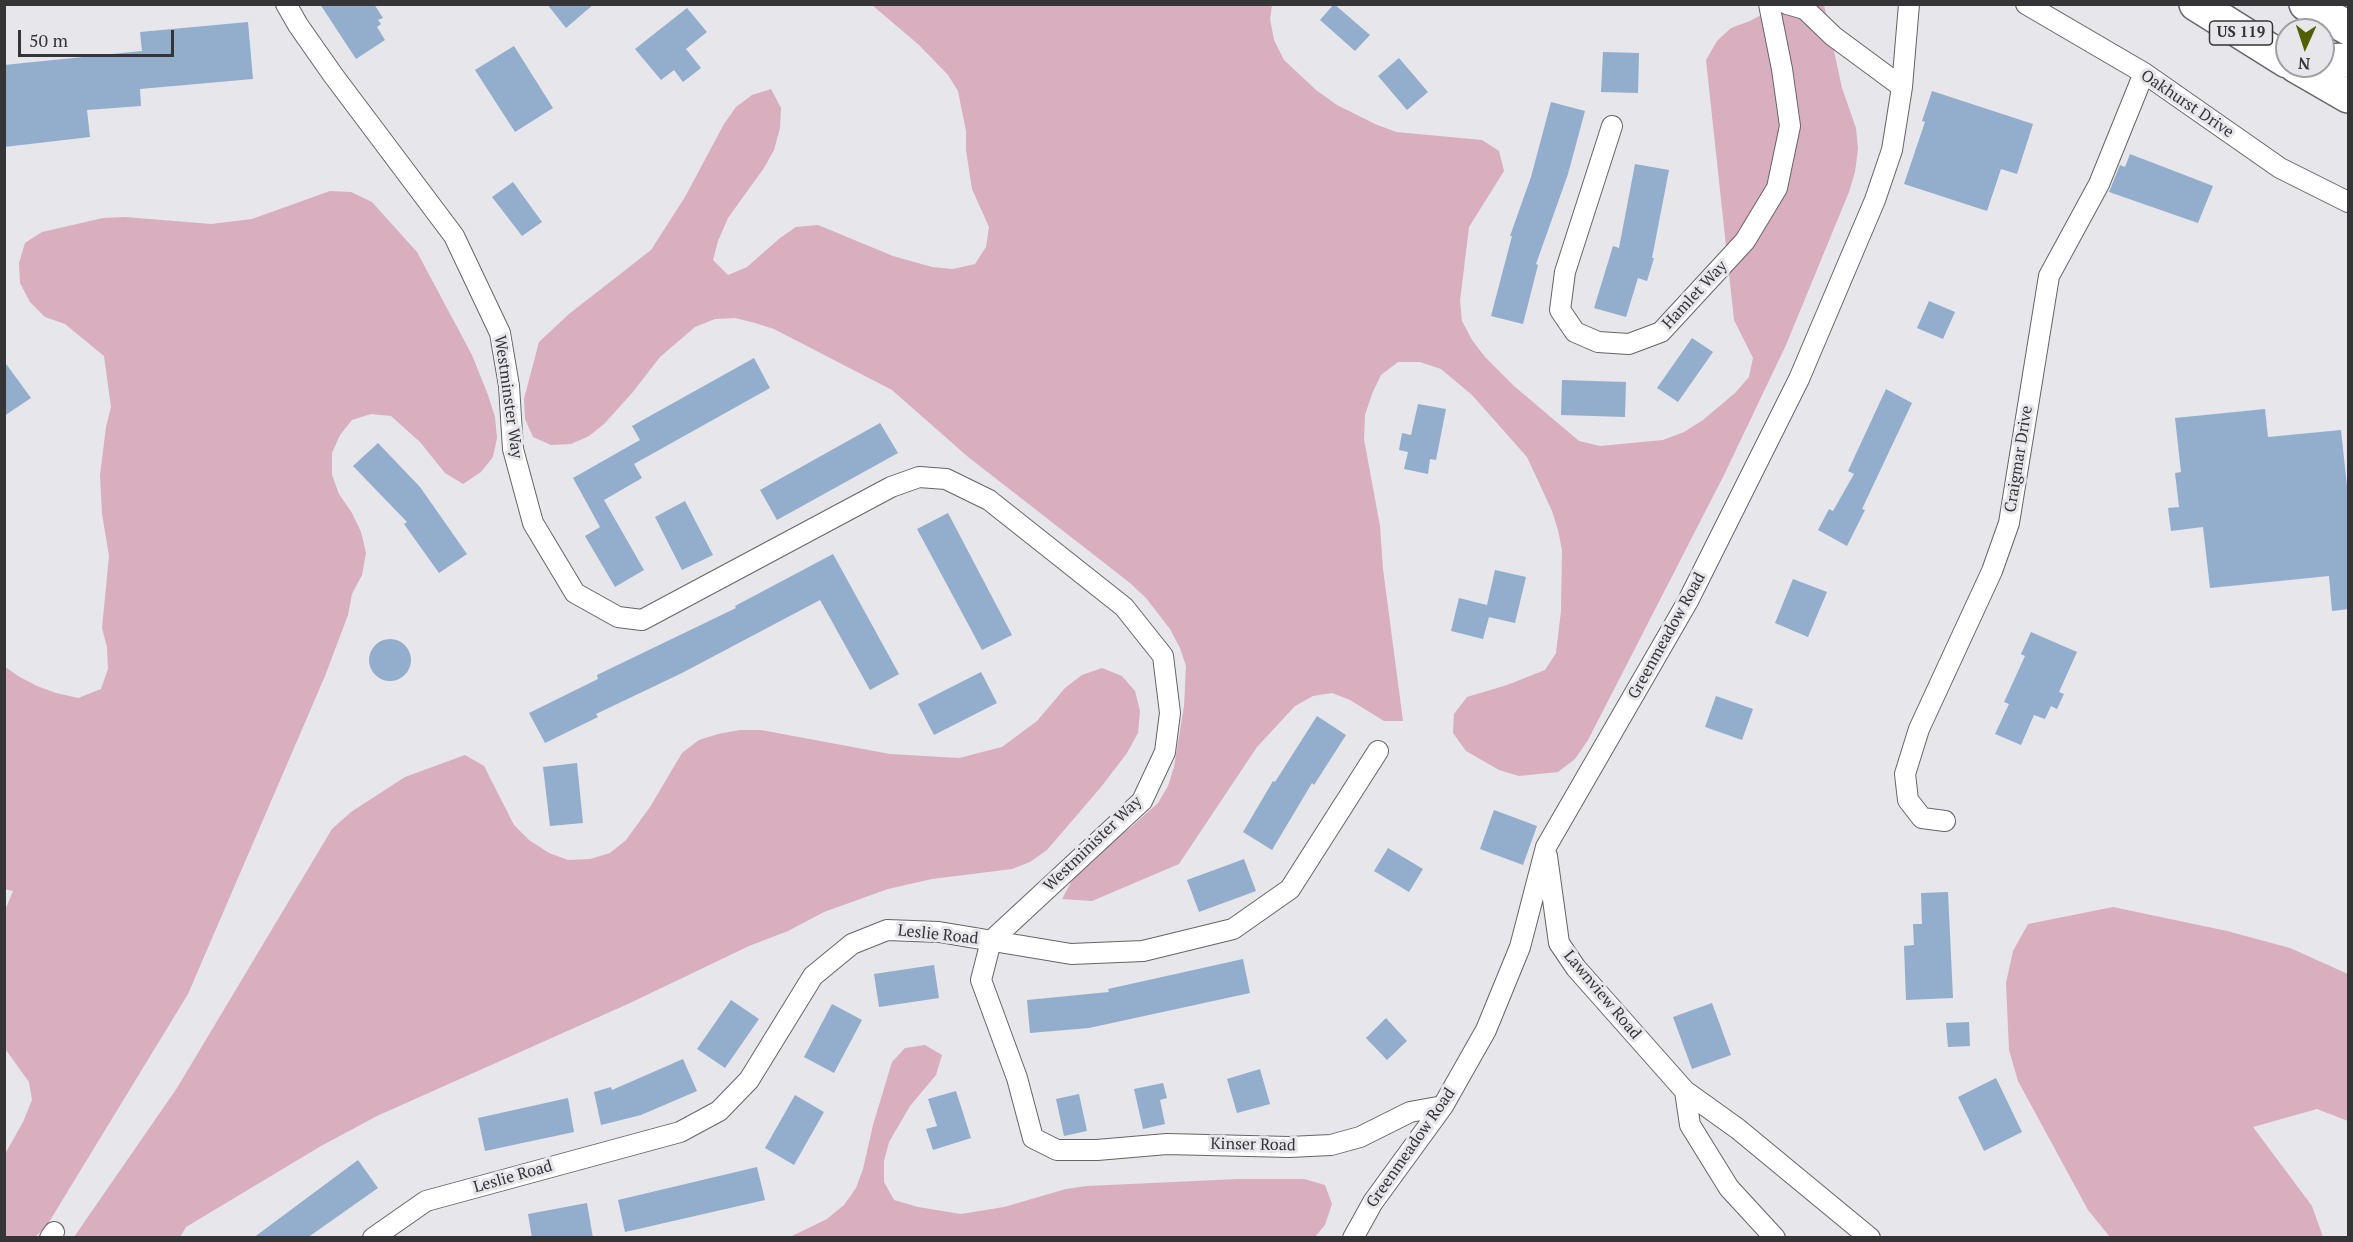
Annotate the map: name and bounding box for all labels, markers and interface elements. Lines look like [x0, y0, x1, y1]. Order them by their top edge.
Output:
scale bar [21, 18, 177, 56]
north arrow [2275, 18, 2335, 78]
road number: US 119 [2210, 21, 2272, 45]
text: 50 m [29, 28, 68, 52]
text: N [2298, 53, 2311, 75]
street label: Oakhurst Drive [2137, 66, 2237, 142]
street label: Hamlet Way [1659, 257, 1731, 333]
street label: Westminster Way [490, 334, 526, 460]
street label: Craigmar Drive [2001, 404, 2037, 514]
street label: Greenmeadow Road [1624, 569, 1710, 703]
street label: Westminister Way [1040, 792, 1146, 896]
street label: Leslie Road [897, 921, 979, 949]
street label: Lawnview Road [1559, 947, 1645, 1043]
street label: Greenmeadow Road [1363, 1085, 1459, 1211]
street label: Kinser Road [1210, 1135, 1296, 1155]
street label: Leslie Road [471, 1157, 555, 1197]

